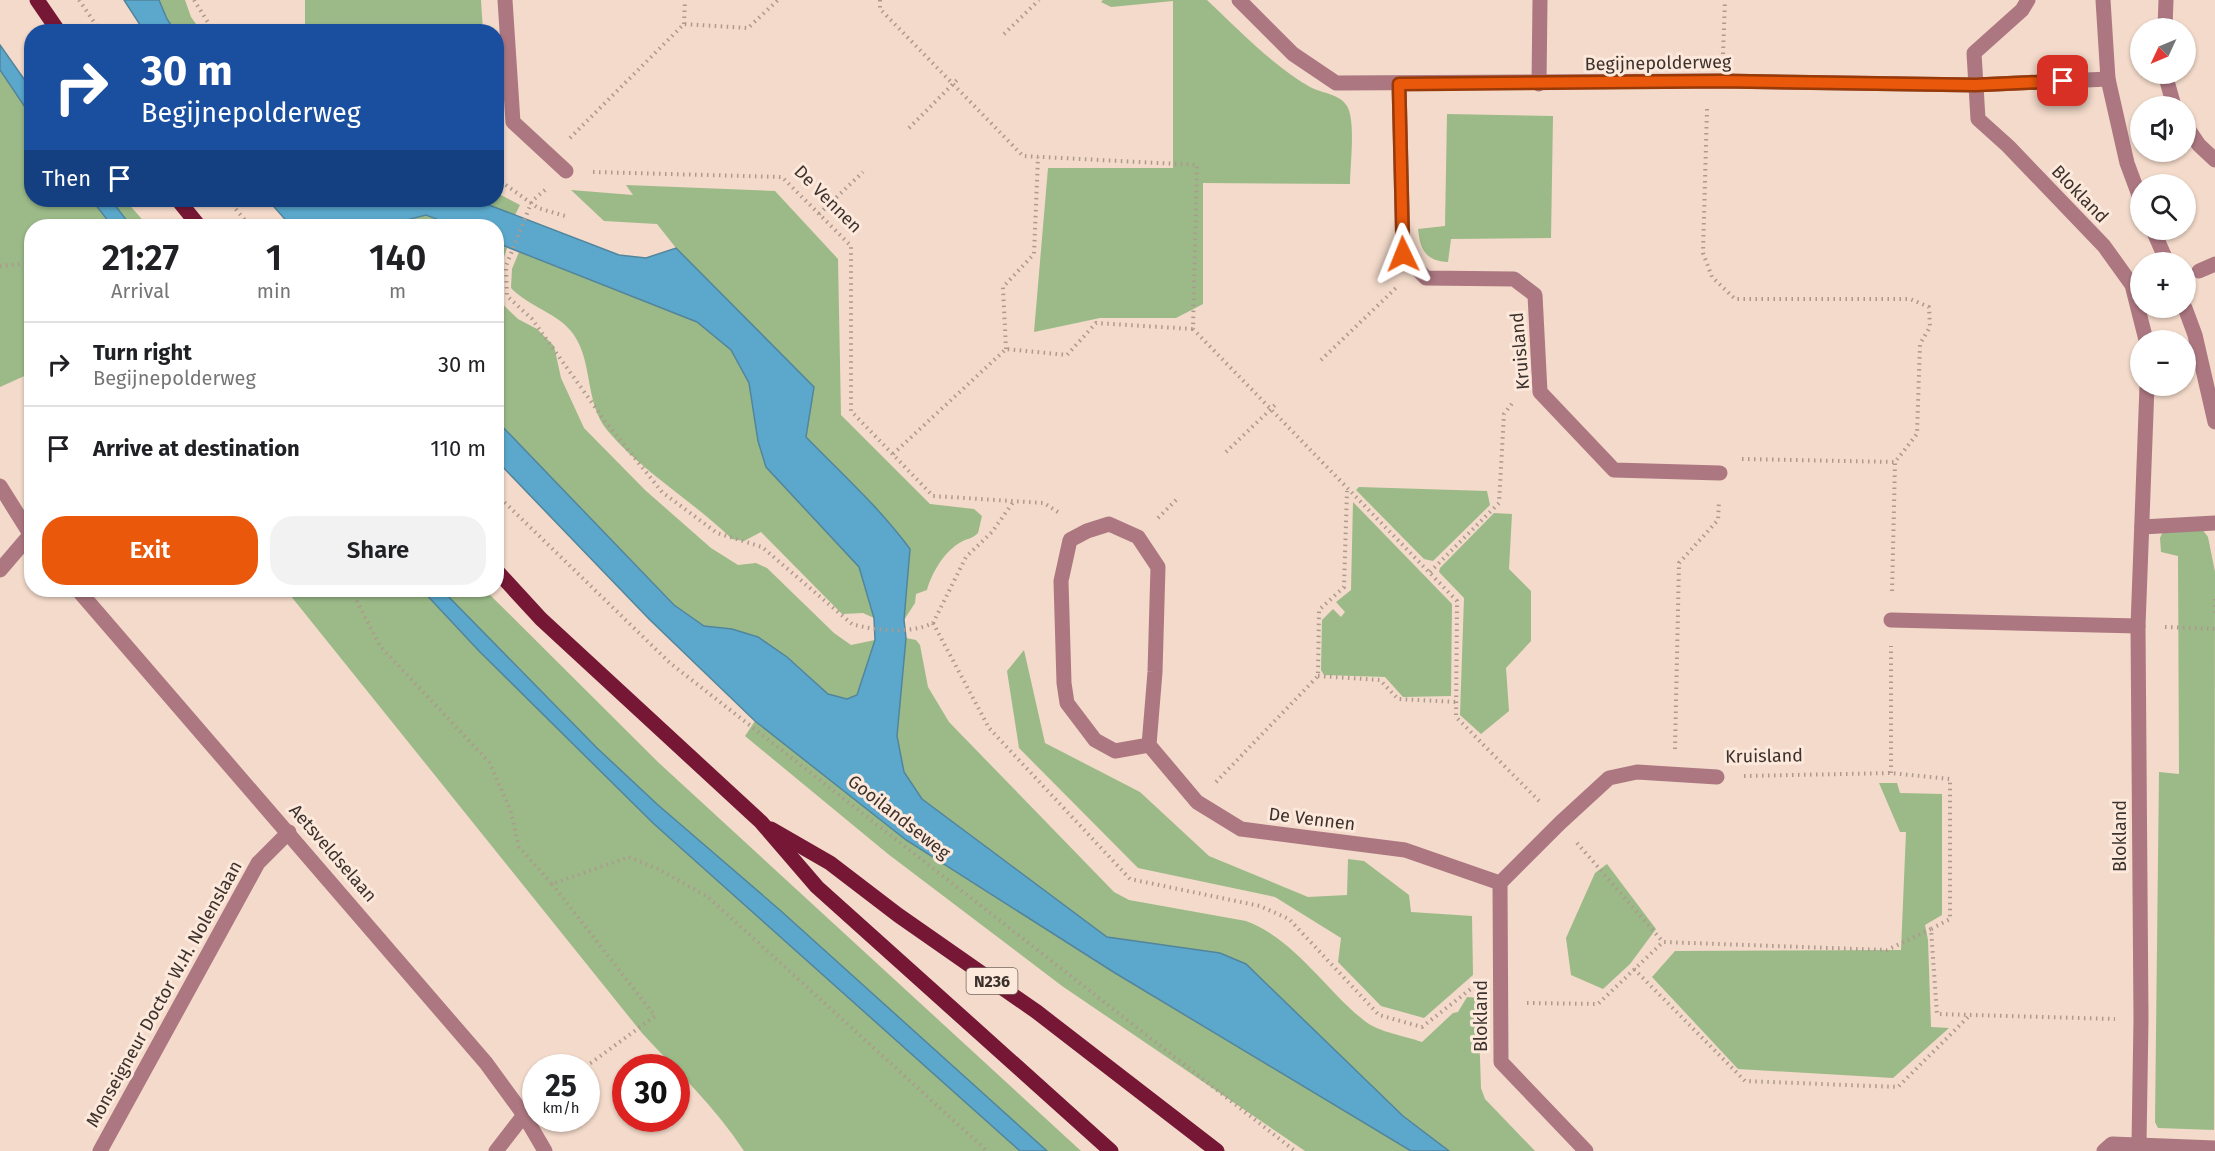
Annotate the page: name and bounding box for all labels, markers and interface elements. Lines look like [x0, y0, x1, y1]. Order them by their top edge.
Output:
north arrow [2130, 18, 2196, 84]
map controls [2130, 18, 2196, 396]
text: 30 m [141, 46, 233, 96]
icon: right [42, 48, 120, 126]
street label: Begijnepolderweg [1585, 51, 1732, 75]
pin [2037, 55, 2088, 106]
icon: arrive [2046, 64, 2079, 97]
button: sound [2130, 96, 2196, 162]
text: Begijnepolderweg [141, 97, 361, 129]
street label: De Vennen [789, 160, 867, 238]
street label: Blokland [2047, 160, 2113, 228]
icon: arrive [103, 162, 136, 195]
text: Then [42, 165, 91, 192]
button: search [2130, 174, 2196, 240]
position arrow [1371, 222, 1435, 286]
text: 21:27 [102, 236, 179, 280]
text: 1 [266, 236, 282, 280]
text: 140 [369, 236, 426, 280]
button: + [2130, 252, 2196, 318]
text: Arrival [111, 279, 170, 303]
text: min [257, 279, 291, 303]
text: m [389, 279, 406, 303]
street label: Kruisland [1506, 311, 1534, 391]
button: − [2130, 330, 2196, 396]
text: Turn right [93, 339, 192, 366]
icon: right [42, 348, 75, 381]
text: 30 m [438, 351, 486, 378]
text: Begijnepolderweg [93, 366, 256, 390]
icon: arrive [42, 432, 75, 465]
text: Arrive at destination [93, 435, 300, 462]
text: 110 m [430, 435, 486, 462]
button: Exit [42, 516, 258, 585]
button: Share [270, 516, 486, 585]
street label: Kruisland [1725, 744, 1803, 768]
street label: Gooilandseweg [843, 770, 955, 864]
street label: Aetsveldselaan [284, 799, 382, 907]
street label: Blokland [2109, 800, 2131, 872]
street label: De Vennen [1267, 803, 1357, 835]
street label: Monseigneur Doctor W.H. Nolenslaan [81, 857, 247, 1131]
road number: N236 [966, 968, 1018, 994]
street label: Blokland [1470, 980, 1492, 1052]
speed limit sign: 30 [612, 1054, 690, 1132]
text: 25 [545, 1068, 577, 1104]
text: km/h [542, 1099, 580, 1117]

